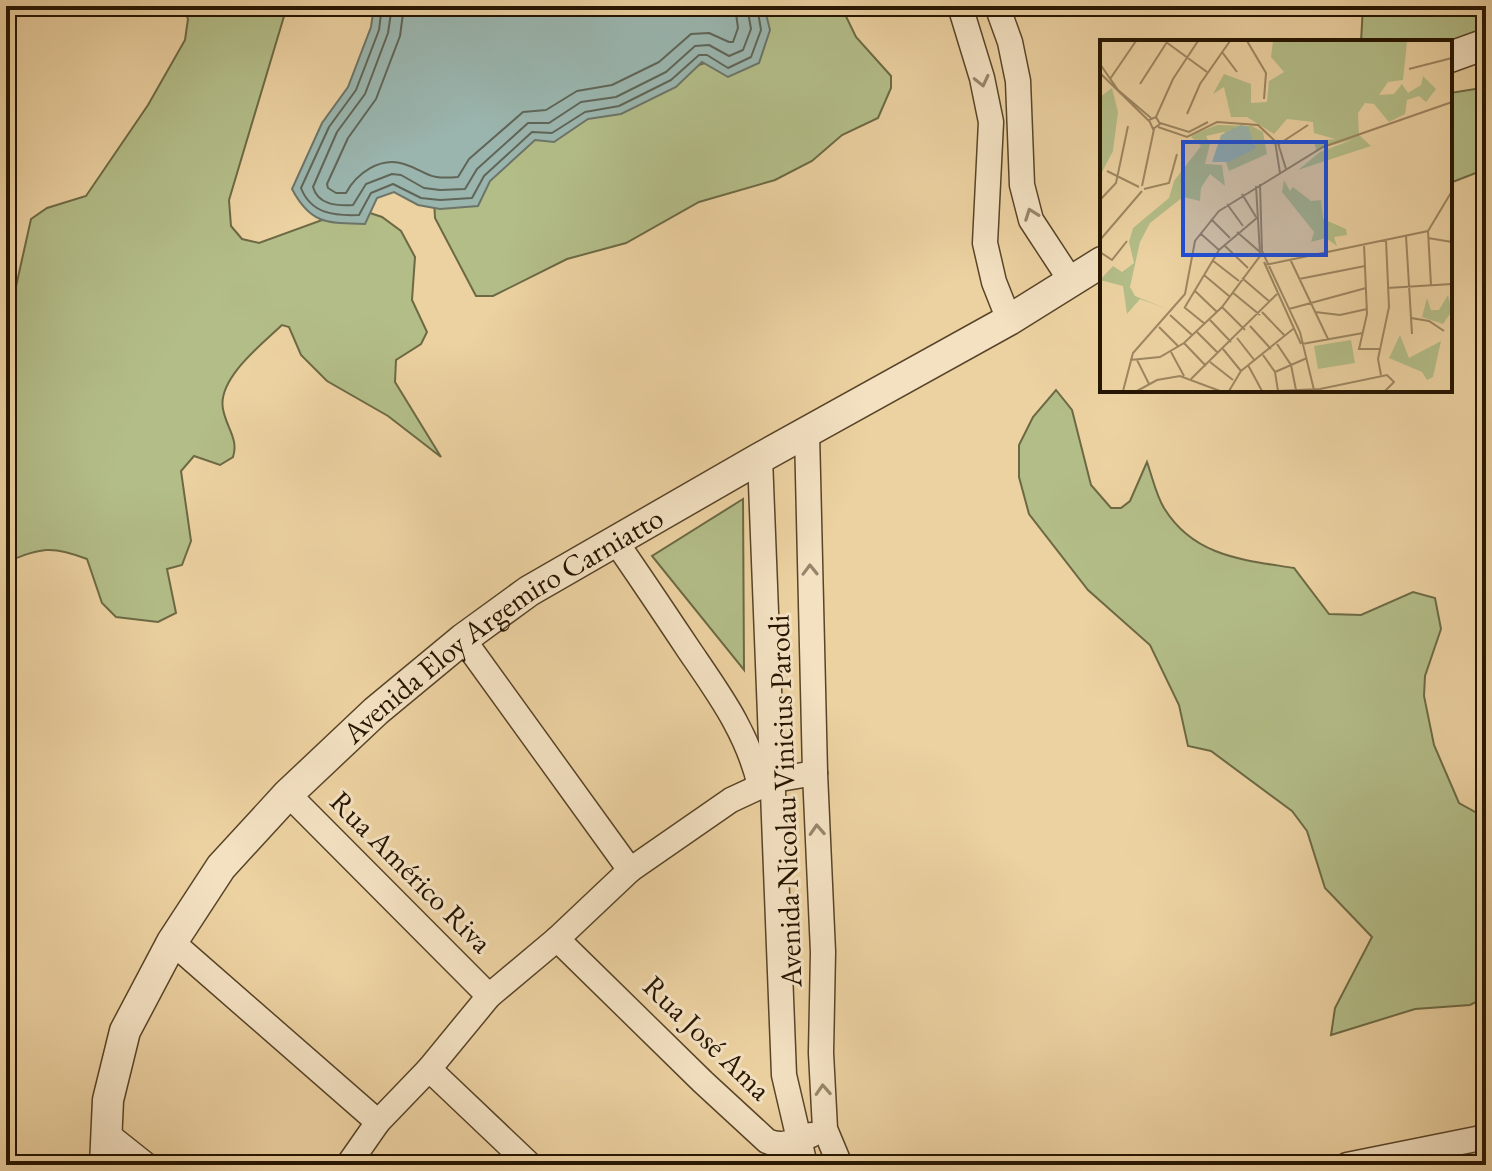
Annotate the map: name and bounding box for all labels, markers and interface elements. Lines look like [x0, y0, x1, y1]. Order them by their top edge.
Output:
inset map [1100, 40, 1452, 392]
one-way arrow [973, 73, 990, 87]
one-way arrow [1025, 208, 1041, 222]
street label: Avenida Eloy Argemiro Carniatto [333, 498, 670, 753]
one-way arrow [802, 563, 819, 576]
street label: Avenida Nicolau Vinicius Parodi [759, 614, 811, 989]
street label: Rua Américo Riva [322, 782, 501, 961]
one-way arrow [809, 823, 826, 836]
street label: Rua José Ama [635, 967, 780, 1109]
one-way arrow [815, 1083, 832, 1096]

